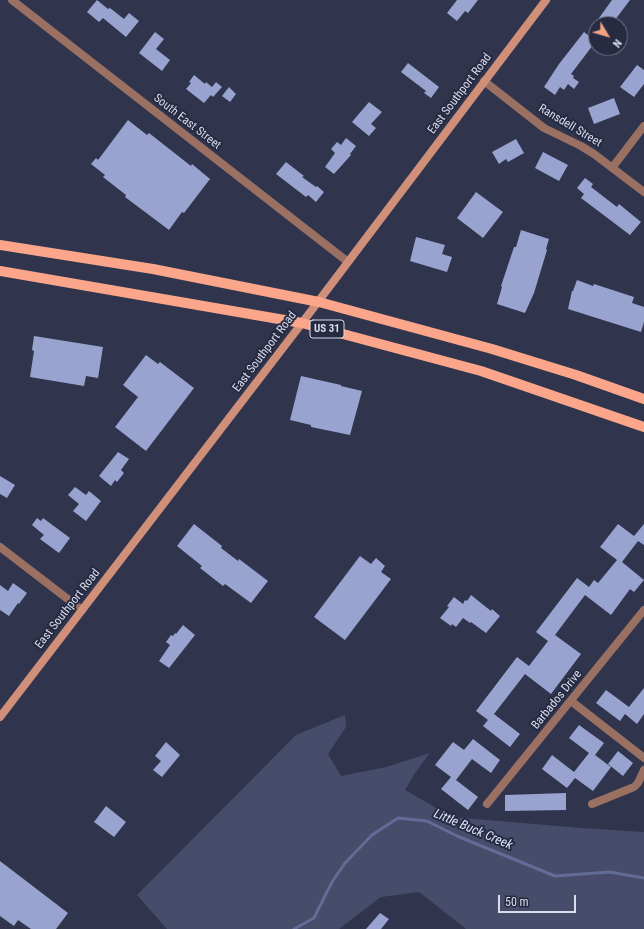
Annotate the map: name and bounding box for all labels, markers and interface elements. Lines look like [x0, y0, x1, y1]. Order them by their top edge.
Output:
north arrow [588, 16, 628, 56]
text: N [610, 36, 624, 50]
street label: East Southport Road [425, 51, 495, 137]
street label: South East Street [150, 91, 224, 153]
street label: Ransdell Street [536, 101, 604, 151]
street label: East Southport Road [230, 309, 300, 395]
road number: US 31 [310, 320, 344, 338]
street label: East Southport Road [32, 566, 104, 652]
street label: Barbados Drive [529, 668, 585, 732]
water label: Little Buck Creek [431, 806, 515, 854]
scale bar [500, 887, 578, 913]
text: 50 m [505, 895, 529, 909]

